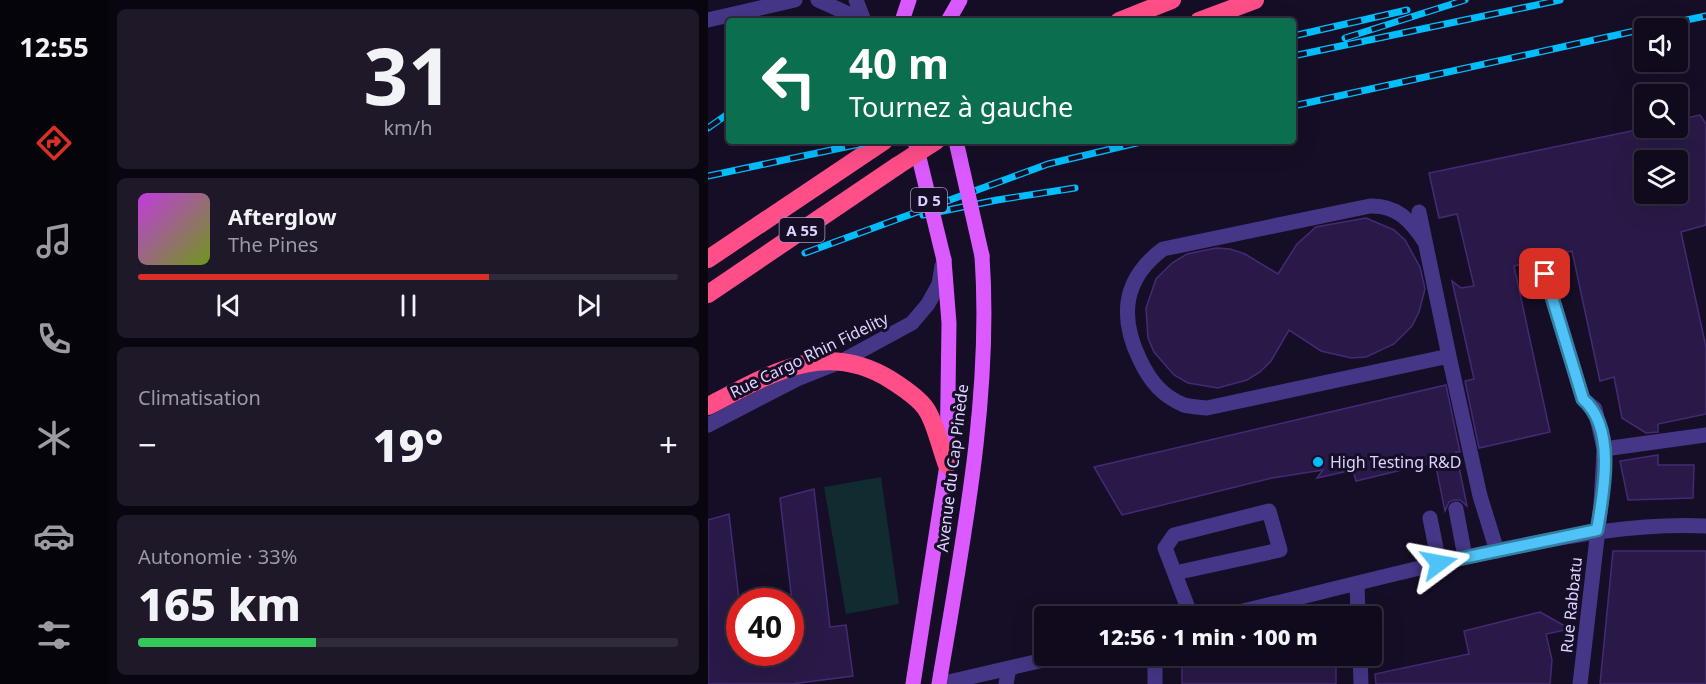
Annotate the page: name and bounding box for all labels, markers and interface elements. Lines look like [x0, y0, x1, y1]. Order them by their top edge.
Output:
map controls [1634, 18, 1688, 204]
button: sound [1634, 18, 1688, 72]
text: 31 [363, 22, 453, 128]
text: 12:55 [19, 28, 89, 65]
text: 40 m [849, 34, 949, 91]
icon: left [750, 42, 828, 120]
button: search [1634, 84, 1688, 138]
text: Tournez à gauche [849, 88, 1073, 125]
text: km/h [383, 114, 433, 141]
icon: directions [33, 122, 75, 164]
button: layers [1634, 150, 1688, 204]
road number: D 5 [911, 188, 947, 212]
text: Afterglow [228, 201, 337, 231]
road number: A 55 [780, 218, 824, 242]
icon: music [33, 220, 75, 262]
text: The Pines [228, 231, 318, 258]
pin [1519, 248, 1570, 299]
icon: arrive [1528, 257, 1561, 290]
icon: previous [212, 289, 245, 322]
icon: pause [392, 289, 425, 322]
icon: next [572, 289, 605, 322]
street label: Rue Cargo Rhin Fidelity [726, 307, 893, 403]
icon: phone [33, 318, 75, 360]
street label: Avenue du Cap Pinède [931, 383, 973, 553]
text: Climatisation [138, 384, 261, 411]
text: 19° [372, 414, 444, 475]
icon: climate [33, 417, 75, 459]
text: − [138, 422, 157, 467]
text: + [659, 422, 678, 467]
place label: High Testing R&D [1330, 451, 1461, 473]
marker: High Testing R&D [1311, 455, 1325, 469]
icon: car [33, 515, 75, 557]
position arrow [1407, 531, 1471, 595]
text: Autonomie · 33% [138, 543, 297, 570]
street label: Rue Rabbatu [1555, 556, 1587, 654]
text: 165 km [138, 573, 301, 634]
speed limit sign: 40 [726, 588, 804, 666]
icon: filters [33, 614, 75, 656]
text: 12:56 · 1 min · 100 m [1098, 621, 1318, 651]

